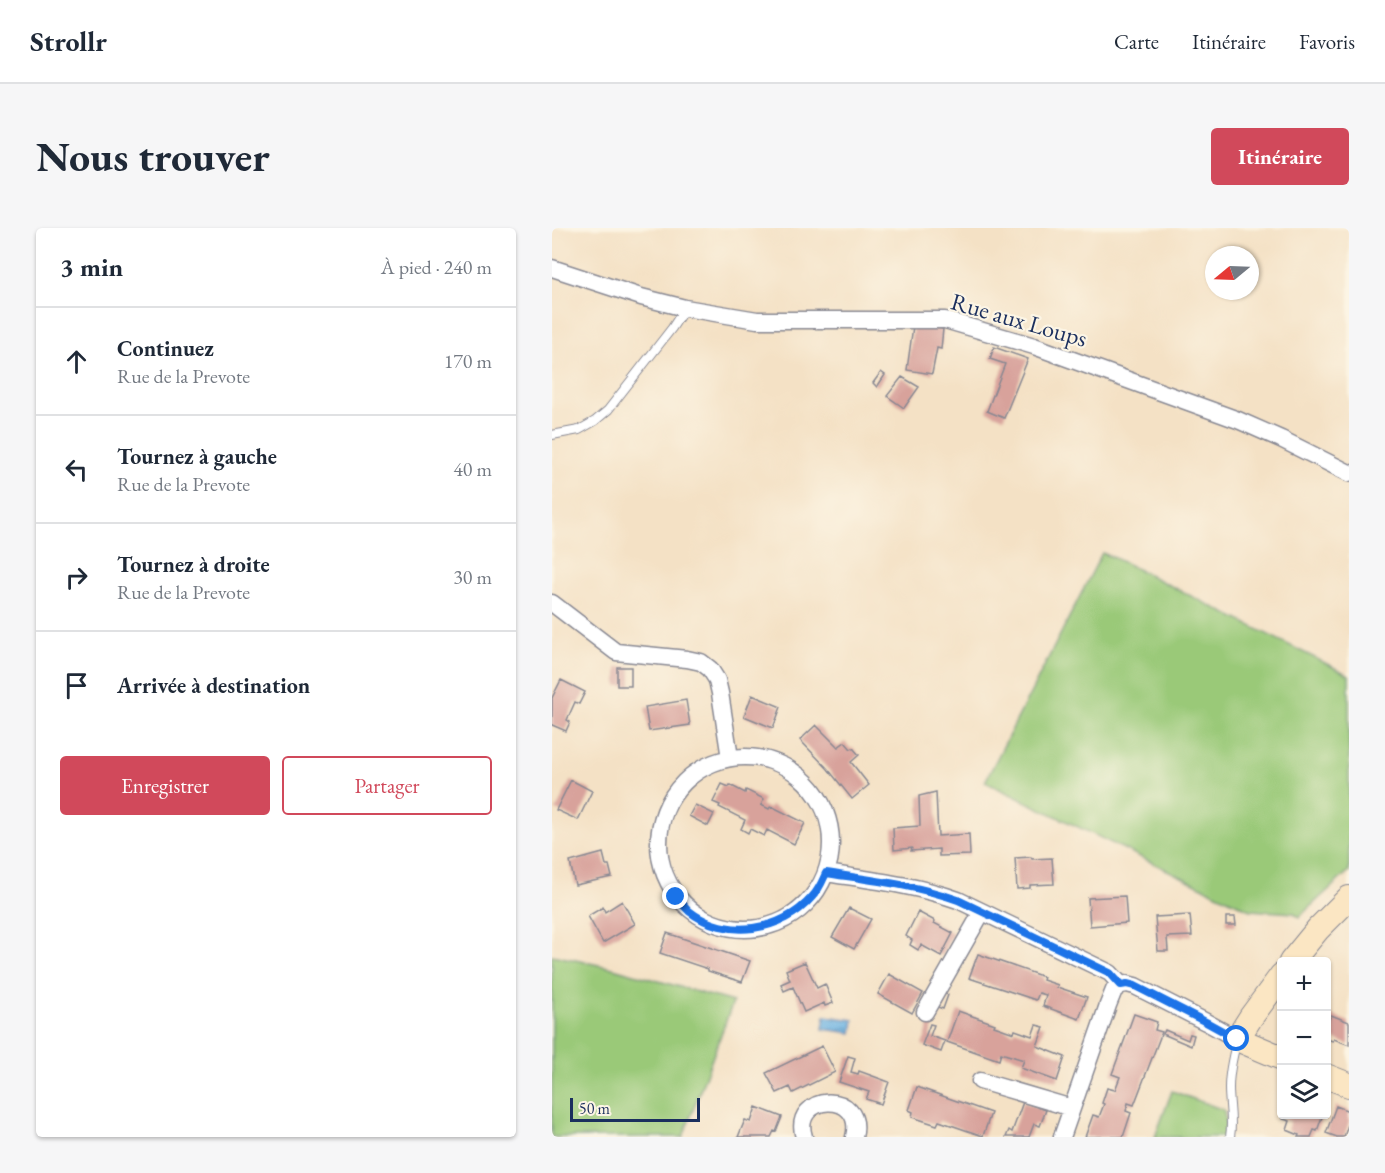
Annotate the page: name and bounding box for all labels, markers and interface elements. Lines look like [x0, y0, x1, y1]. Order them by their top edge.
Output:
text: Strollr [30, 23, 107, 59]
text: Carte [1114, 28, 1159, 55]
text: Itinéraire [1192, 28, 1266, 55]
text: Favoris [1299, 28, 1355, 55]
button: Itinéraire [1211, 128, 1349, 185]
text: Nous trouver [36, 129, 270, 184]
north arrow [1205, 246, 1259, 300]
text: 3 min [60, 250, 123, 284]
text: À pied · 240 m [381, 254, 492, 280]
street label: Rue aux Loups [948, 285, 1091, 354]
text: Continuez [117, 334, 214, 363]
icon: ahead [60, 345, 93, 378]
text: 170 m [444, 348, 492, 374]
text: Rue de la Prevote [117, 363, 250, 389]
text: Tournez à gauche [117, 442, 277, 471]
icon: left [60, 453, 93, 486]
text: 40 m [453, 456, 492, 482]
text: Rue de la Prevote [117, 471, 250, 497]
text: Tournez à droite [117, 550, 270, 579]
icon: right [60, 561, 93, 594]
text: 30 m [453, 564, 492, 590]
text: Rue de la Prevote [117, 579, 250, 605]
icon: arrive [60, 669, 93, 702]
text: Arrivée à destination [117, 671, 310, 700]
button: Enregistrer [60, 756, 270, 815]
button: Partager [282, 756, 492, 815]
route end [662, 883, 688, 909]
map controls [1277, 957, 1331, 1119]
button: + [1277, 957, 1331, 1011]
button: − [1277, 1011, 1331, 1065]
route start [1223, 1025, 1249, 1051]
button: layers [1277, 1065, 1331, 1119]
scale bar [570, 1095, 700, 1122]
text: 50 m [579, 1098, 610, 1119]

